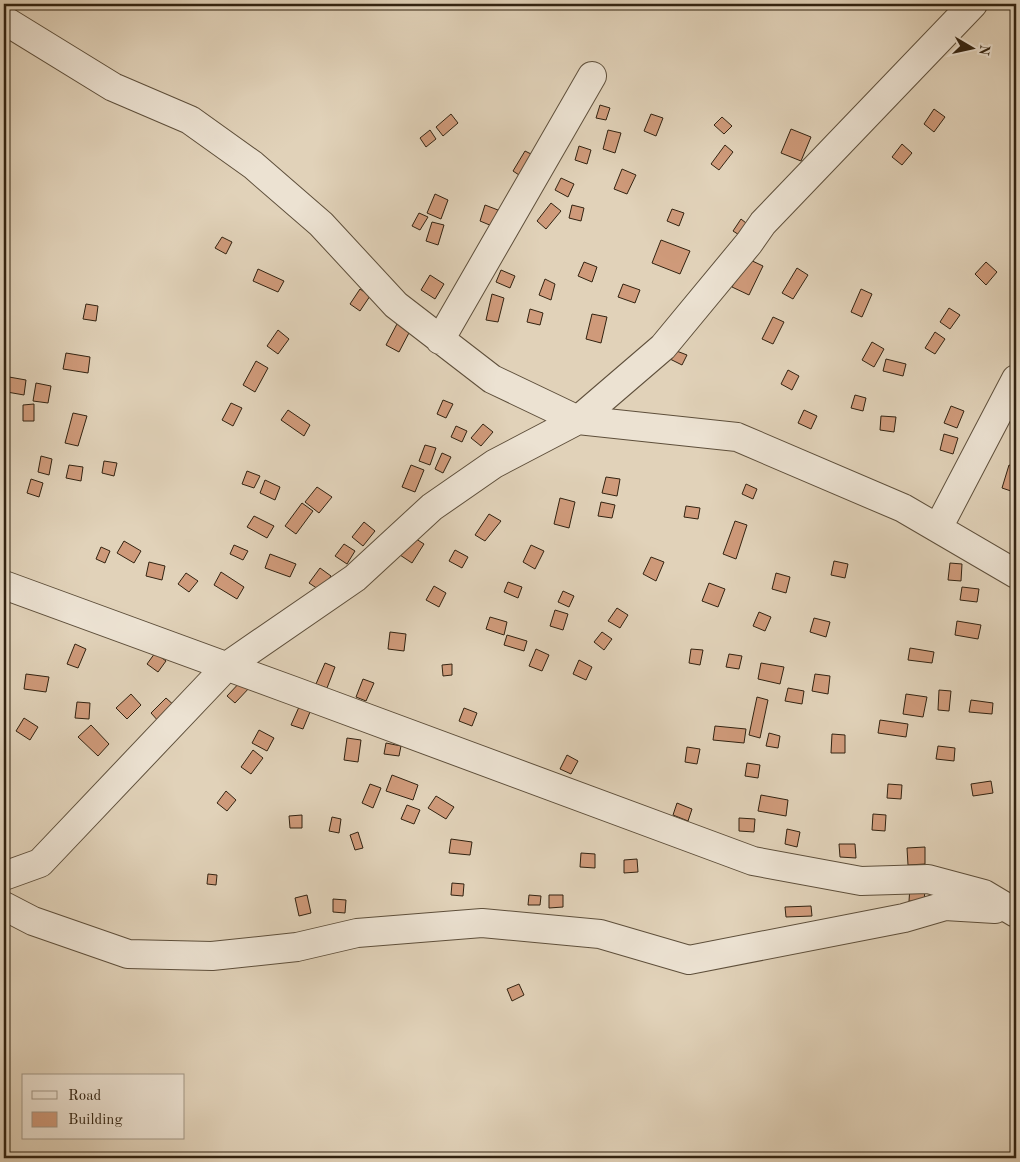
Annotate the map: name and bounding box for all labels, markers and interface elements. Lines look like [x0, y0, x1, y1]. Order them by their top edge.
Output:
north arrow [948, 22, 998, 72]
text: N [976, 43, 992, 57]
legend [22, 1074, 185, 1140]
text: Road [68, 1089, 102, 1104]
text: Building [68, 1113, 123, 1128]

